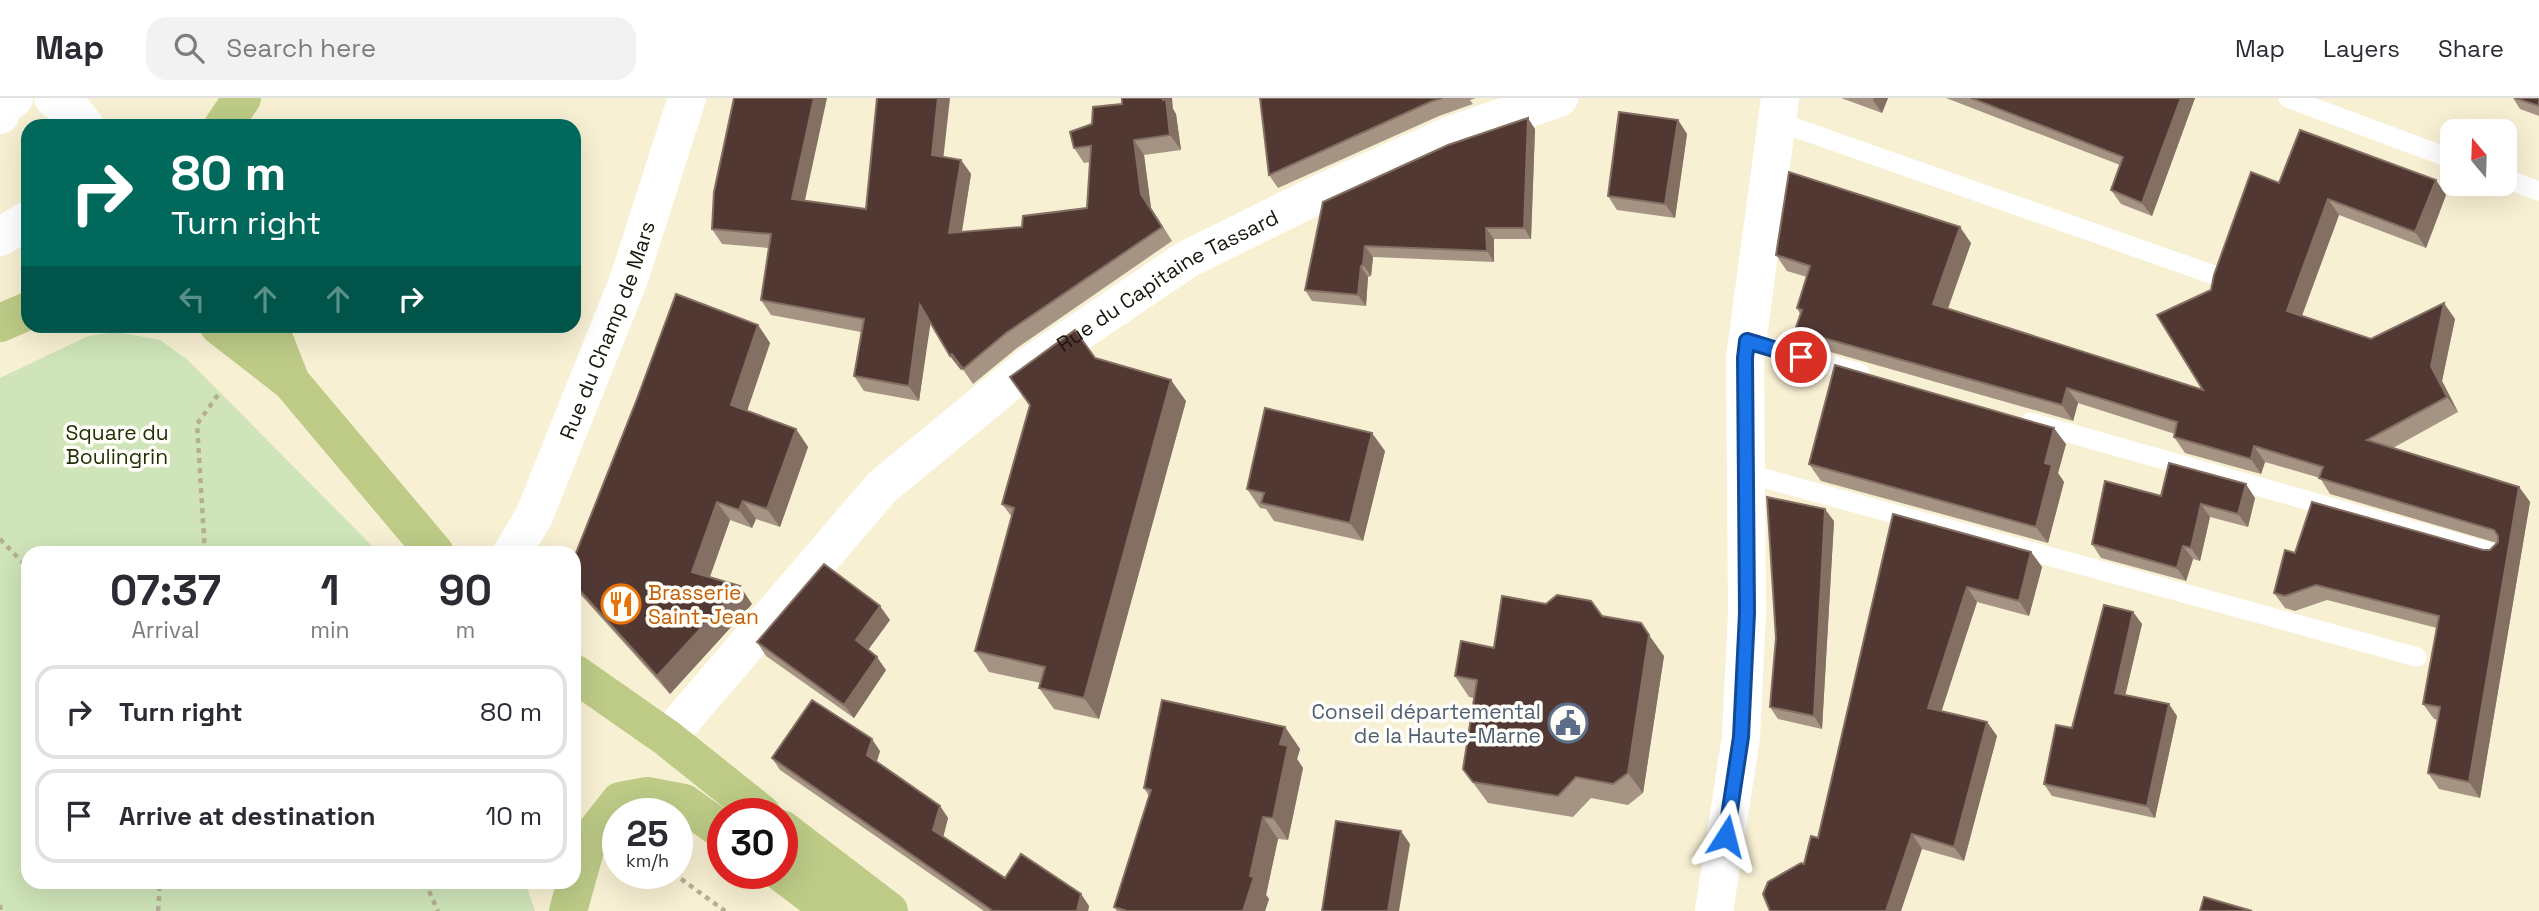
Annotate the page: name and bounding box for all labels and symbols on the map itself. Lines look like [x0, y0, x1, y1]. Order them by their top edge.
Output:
north arrow [2440, 119, 2516, 196]
street label: Rue du Capitaine Tassard [1051, 203, 1283, 357]
street label: Rue du Champ de Mars [553, 217, 660, 443]
pin [1771, 327, 1831, 387]
park label: Square du Boulingrin [65, 419, 169, 470]
place label: Brasserie Saint-Jean [648, 579, 759, 630]
restaurant icon: Brasserie Saint-Jean [600, 583, 642, 625]
place label: Conseil départemental de la Haute-Marne [1311, 698, 1541, 749]
public building icon: Conseil départemental de la Haute-Marne [1547, 702, 1589, 744]
speed limit sign: 30 [707, 798, 798, 889]
position arrow [1689, 799, 1763, 873]

